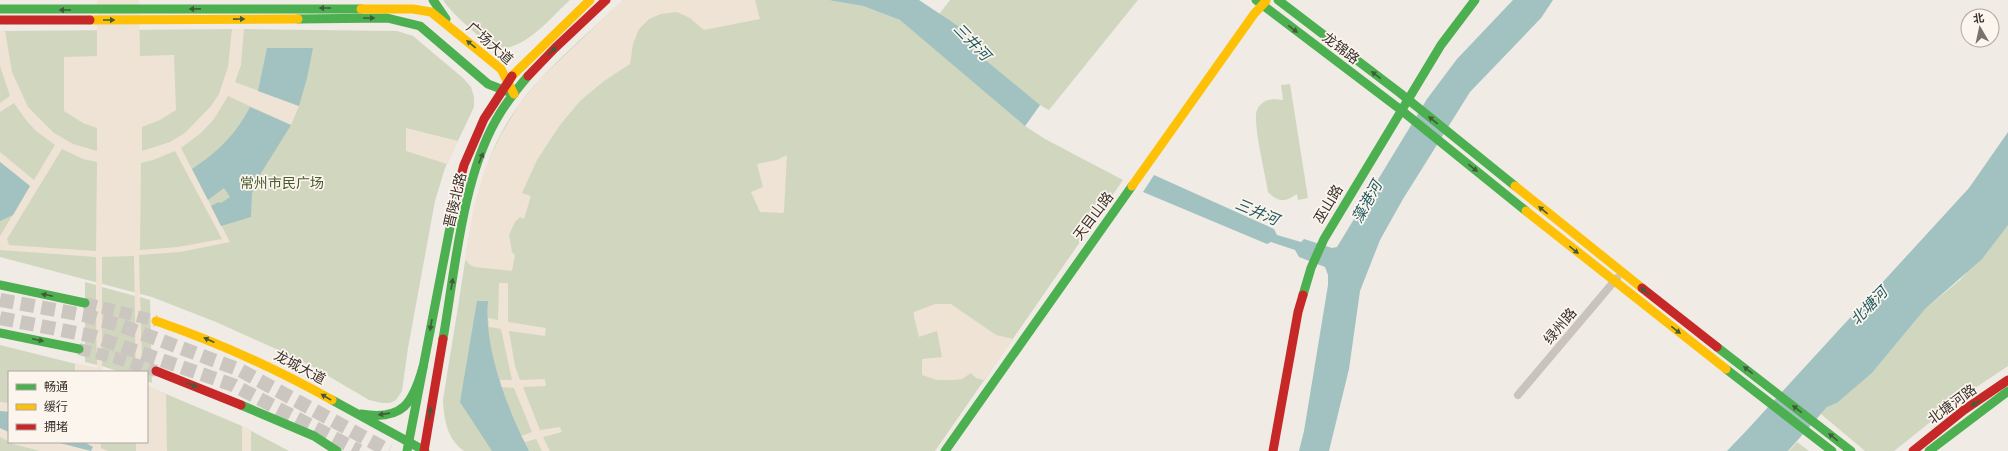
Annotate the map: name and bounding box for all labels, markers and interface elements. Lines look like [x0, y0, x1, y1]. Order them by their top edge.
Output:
one-way arrow [318, 5, 331, 11]
one-way arrow [188, 6, 201, 12]
one-way arrow [58, 7, 71, 13]
north arrow [1960, 8, 2000, 48]
text: 北 [1972, 10, 1985, 26]
one-way arrow [363, 15, 376, 21]
one-way arrow [233, 16, 246, 22]
one-way arrow [103, 17, 116, 23]
street label: 广场大道 [463, 18, 517, 68]
water label: 三井河 [950, 19, 997, 67]
one-way arrow [1288, 25, 1299, 33]
street label: 龙锦路 [1319, 28, 1363, 68]
one-way arrow [466, 40, 476, 49]
one-way arrow [547, 46, 557, 56]
one-way arrow [1371, 71, 1382, 79]
one-way arrow [1427, 115, 1438, 124]
one-way arrow [478, 151, 484, 163]
one-way arrow [1467, 164, 1478, 173]
street label: 晋陵北路 [440, 171, 470, 229]
park label: 常州市民广场 [240, 174, 324, 192]
water label: 藻港河 [1347, 175, 1387, 226]
street label: 巫山路 [1309, 181, 1347, 227]
street label: 天目山路 [1069, 188, 1117, 244]
water label: 三井河 [1233, 194, 1284, 230]
one-way arrow [1538, 205, 1549, 214]
one-way arrow [1569, 245, 1580, 254]
one-way arrow [449, 278, 455, 291]
water label: 北塘河 [1846, 281, 1893, 328]
one-way arrow [1639, 286, 1650, 295]
one-way arrow [41, 291, 53, 297]
street label: 绿州路 [1540, 304, 1580, 348]
one-way arrow [427, 319, 433, 332]
one-way arrow [1671, 326, 1682, 334]
one-way arrow [203, 337, 215, 343]
one-way arrow [32, 338, 44, 344]
street label: 龙城大道 [271, 346, 329, 388]
one-way arrow [1742, 366, 1753, 375]
legend [8, 371, 148, 443]
text: 畅通 [44, 379, 68, 394]
street label: 北塘河路 [1924, 380, 1980, 428]
one-way arrow [186, 383, 198, 389]
one-way arrow [321, 393, 331, 401]
text: 缓行 [44, 399, 68, 414]
one-way arrow [1971, 399, 1981, 407]
one-way arrow [1791, 404, 1802, 413]
one-way arrow [427, 406, 433, 419]
one-way arrow [378, 411, 390, 417]
text: 拥堵 [44, 419, 68, 434]
one-way arrow [1827, 433, 1838, 441]

